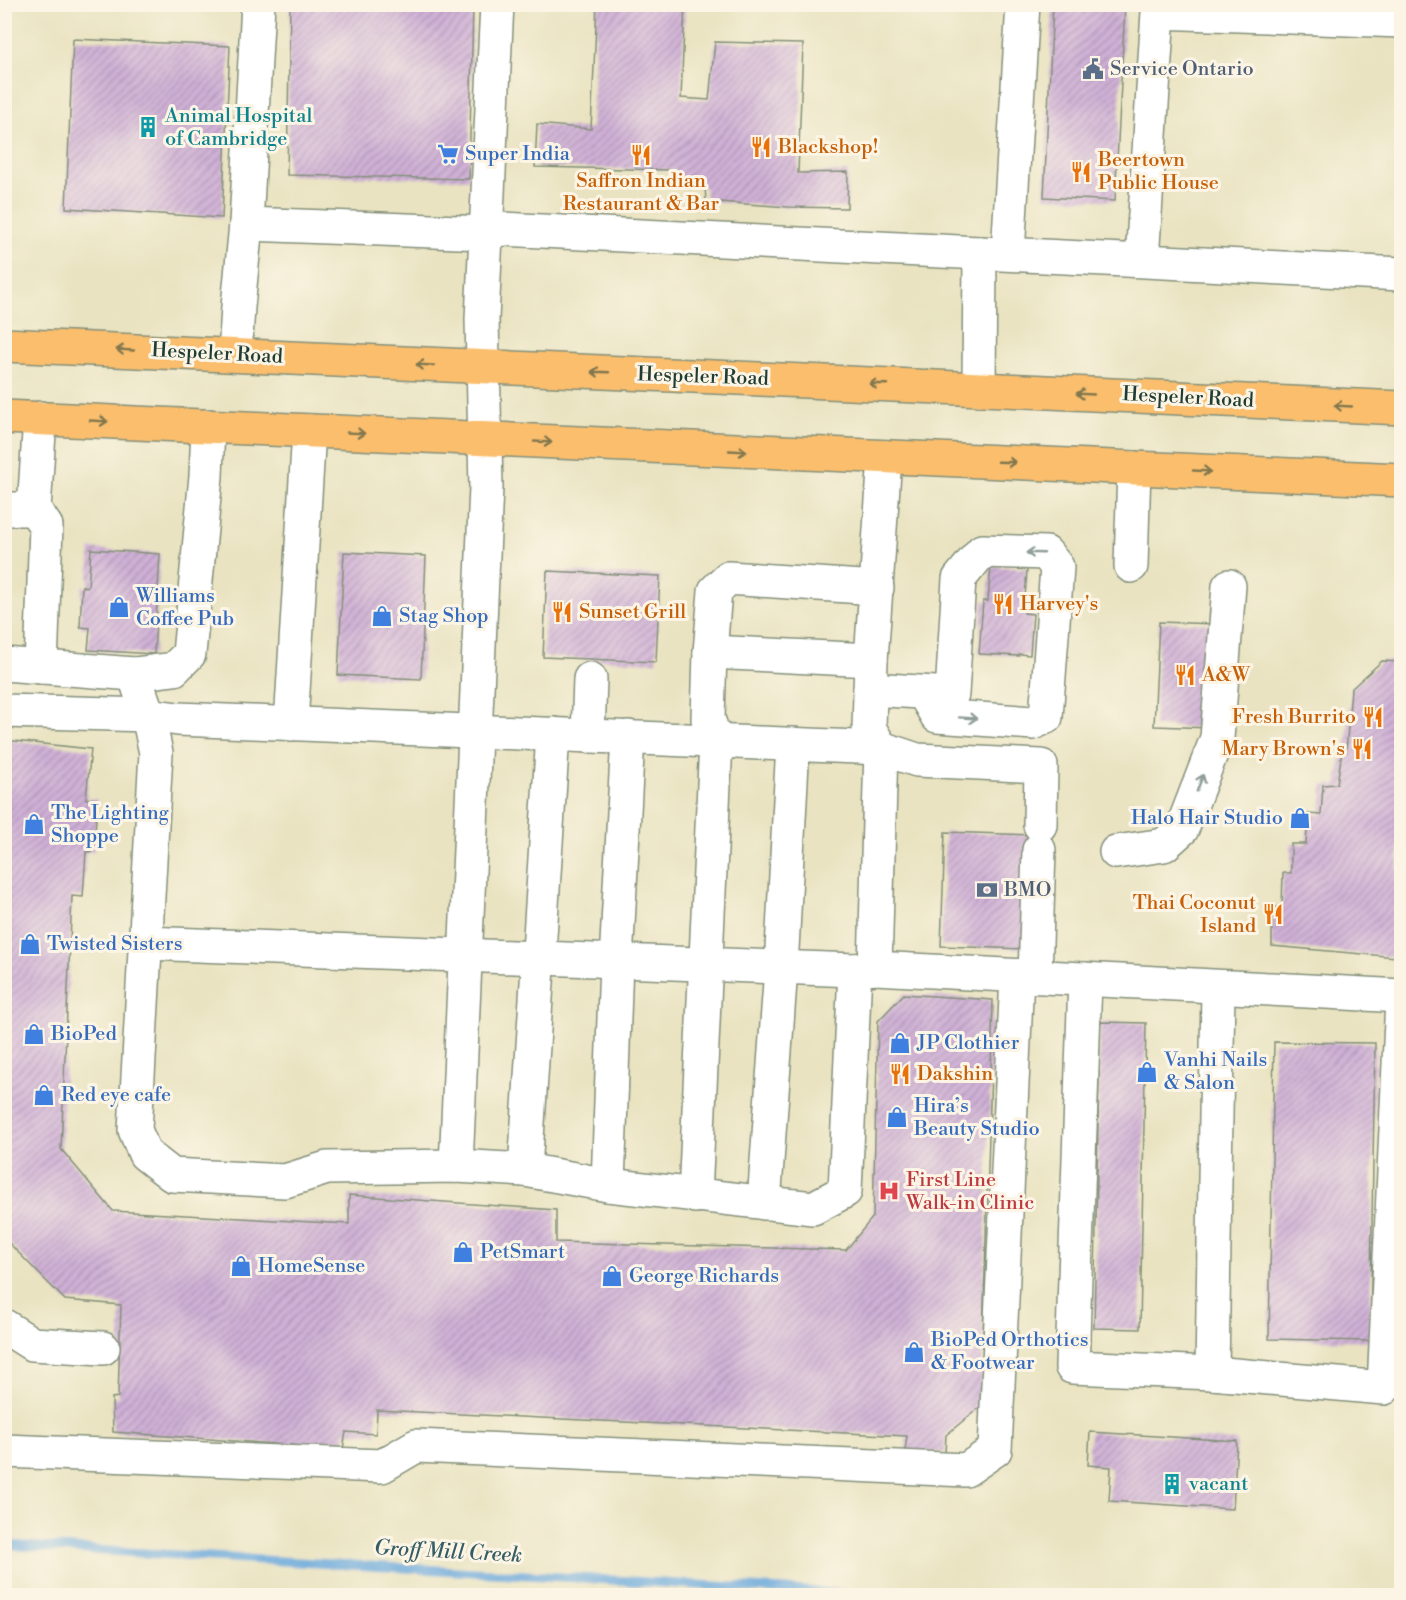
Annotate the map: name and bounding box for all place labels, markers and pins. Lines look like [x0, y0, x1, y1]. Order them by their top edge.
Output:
public building icon: Service Ontario [1081, 57, 1105, 81]
place label: Service Ontario [1110, 57, 1254, 82]
place label: Animal Hospital of Cambridge [164, 104, 312, 152]
building icon: Animal Hospital of Cambridge [136, 115, 160, 139]
restaurant icon: Blackshop! [749, 135, 773, 159]
place label: Blackshop! [777, 135, 878, 160]
supermarket icon: Super India [436, 142, 460, 166]
place label: Super India [465, 142, 571, 167]
restaurant icon: Saffron Indian Restaurant & Bar [629, 143, 653, 167]
place label: Beertown Public House [1097, 148, 1219, 196]
restaurant icon: Beertown Public House [1069, 160, 1093, 184]
place label: Saffron Indian Restaurant & Bar [563, 169, 720, 217]
place label: Williams Coffee Pub [135, 584, 234, 632]
restaurant icon: Harvey's [991, 592, 1015, 616]
place label: Harvey's [1020, 592, 1098, 617]
shop icon: Williams Coffee Pub [107, 595, 131, 619]
restaurant icon: Sunset Grill [550, 600, 574, 624]
place label: Sunset Grill [579, 600, 686, 625]
shop icon: Stag Shop [370, 604, 394, 628]
place label: Stag Shop [399, 604, 489, 629]
restaurant icon: A&W [1173, 663, 1197, 687]
place label: A&W [1201, 663, 1251, 688]
place label: Fresh Burrito [1232, 705, 1356, 730]
restaurant icon: Fresh Burrito [1361, 705, 1385, 729]
place label: Mary Brown's [1222, 737, 1345, 762]
restaurant icon: Mary Brown's [1350, 737, 1374, 761]
place label: The Lighting Shoppe [51, 801, 170, 849]
place label: Halo Hair Studio [1131, 806, 1283, 831]
shop icon: Halo Hair Studio [1288, 806, 1312, 830]
shop icon: The Lighting Shoppe [22, 812, 46, 836]
bank icon: BMO [975, 878, 999, 902]
place label: BMO [1003, 878, 1051, 903]
place label: Thai Coconut Island [1133, 891, 1257, 939]
restaurant icon: Thai Coconut Island [1261, 902, 1285, 926]
shop icon: Twisted Sisters [18, 932, 42, 956]
place label: Twisted Sisters [47, 932, 183, 957]
shop icon: BioPed [22, 1022, 46, 1046]
place label: BioPed [50, 1022, 117, 1047]
shop icon: JP Clothier [888, 1031, 912, 1055]
place label: JP Clothier [916, 1031, 1020, 1056]
place label: Vanhi Nails & Salon [1163, 1048, 1267, 1096]
shop icon: Vanhi Nails & Salon [1135, 1060, 1159, 1084]
restaurant icon: Dakshin [888, 1062, 912, 1086]
place label: Dakshin [917, 1062, 993, 1087]
shop icon: Red eye cafe [32, 1083, 56, 1107]
place label: Red eye cafe [61, 1083, 171, 1108]
place label: Hira’s Beauty Studio [913, 1094, 1040, 1142]
shop icon: Hira’s Beauty Studio [885, 1105, 909, 1129]
place label: First Line Walk-in Clinic [905, 1168, 1034, 1216]
hospital icon: First Line Walk-in Clinic [877, 1179, 901, 1203]
shop icon: PetSmart [451, 1240, 475, 1264]
place label: PetSmart [480, 1240, 565, 1265]
shop icon: HomeSense [229, 1254, 253, 1278]
place label: HomeSense [258, 1254, 365, 1279]
shop icon: George Richards [600, 1264, 624, 1288]
place label: George Richards [629, 1264, 779, 1289]
place label: BioPed Orthotics & Footwear [930, 1328, 1089, 1376]
shop icon: BioPed Orthotics & Footwear [902, 1340, 926, 1364]
building icon: vacant [1160, 1472, 1184, 1496]
place label: vacant [1188, 1472, 1248, 1497]

